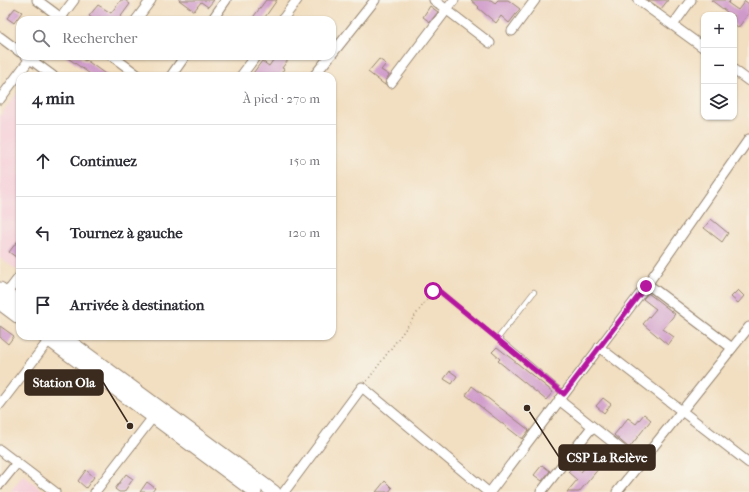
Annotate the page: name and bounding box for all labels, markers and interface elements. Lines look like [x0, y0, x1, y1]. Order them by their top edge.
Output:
map controls [701, 12, 737, 120]
button: + [701, 12, 737, 48]
search box [16, 16, 336, 60]
icon: search [30, 27, 52, 49]
text: Rechercher [62, 29, 137, 47]
button: − [701, 48, 737, 84]
button: layers [701, 84, 737, 120]
text: 4 min [32, 88, 75, 108]
text: À pied · 270 m [243, 91, 320, 106]
icon: ahead [32, 150, 54, 172]
text: Continuez [70, 152, 137, 170]
text: 150 m [289, 153, 320, 168]
icon: left [32, 222, 54, 244]
text: Tournez à gauche [70, 224, 183, 242]
text: 120 m [288, 225, 320, 240]
route end [637, 277, 655, 295]
route start [424, 282, 442, 300]
icon: arrive [32, 294, 54, 316]
text: Arrivée à destination [70, 296, 205, 314]
callout: Station Ola [25, 370, 103, 395]
text: Station Ola [33, 375, 96, 390]
callout: CSP La Relève [559, 445, 655, 470]
text: CSP La Relève [567, 450, 648, 465]

